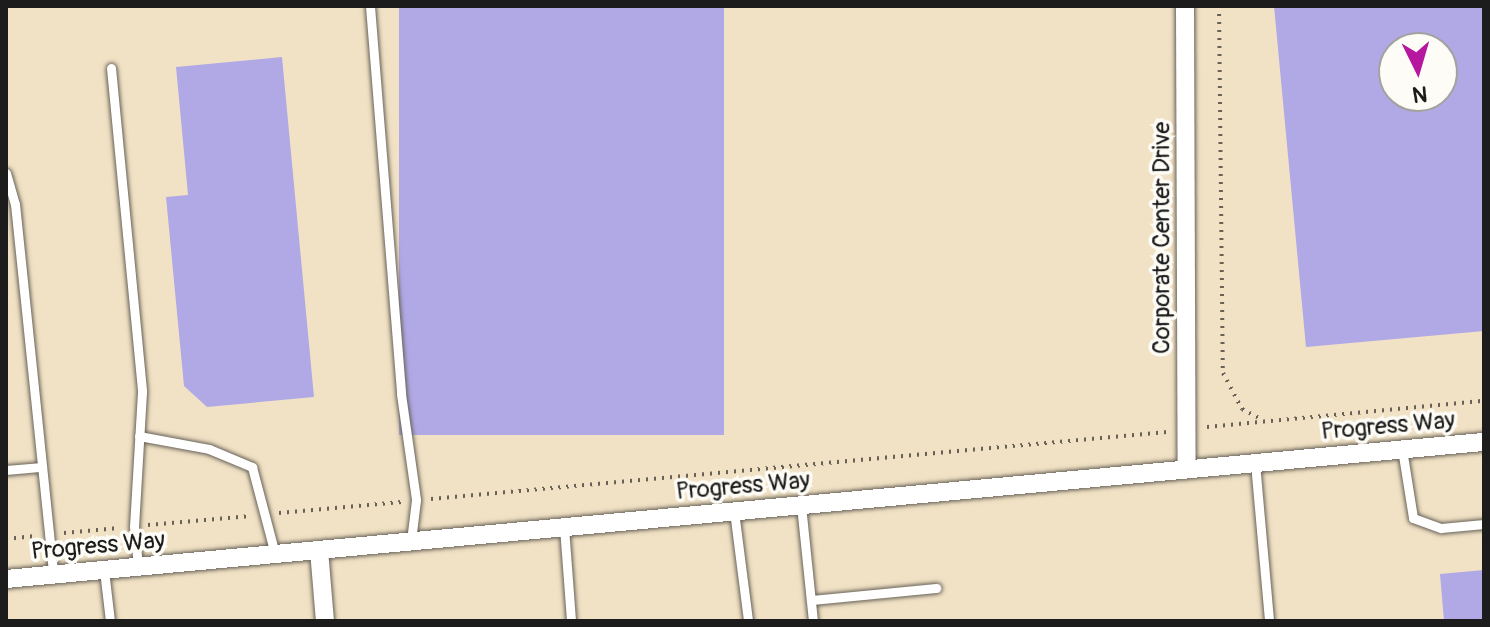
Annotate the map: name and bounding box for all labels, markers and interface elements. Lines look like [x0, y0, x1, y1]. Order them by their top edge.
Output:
north arrow [1378, 32, 1458, 112]
text: N [1411, 79, 1429, 109]
street label: Corporate Center Drive [1148, 122, 1176, 354]
street label: Progress Way [1320, 406, 1456, 446]
street label: Progress Way [675, 466, 811, 506]
street label: Progress Way [30, 526, 166, 566]

